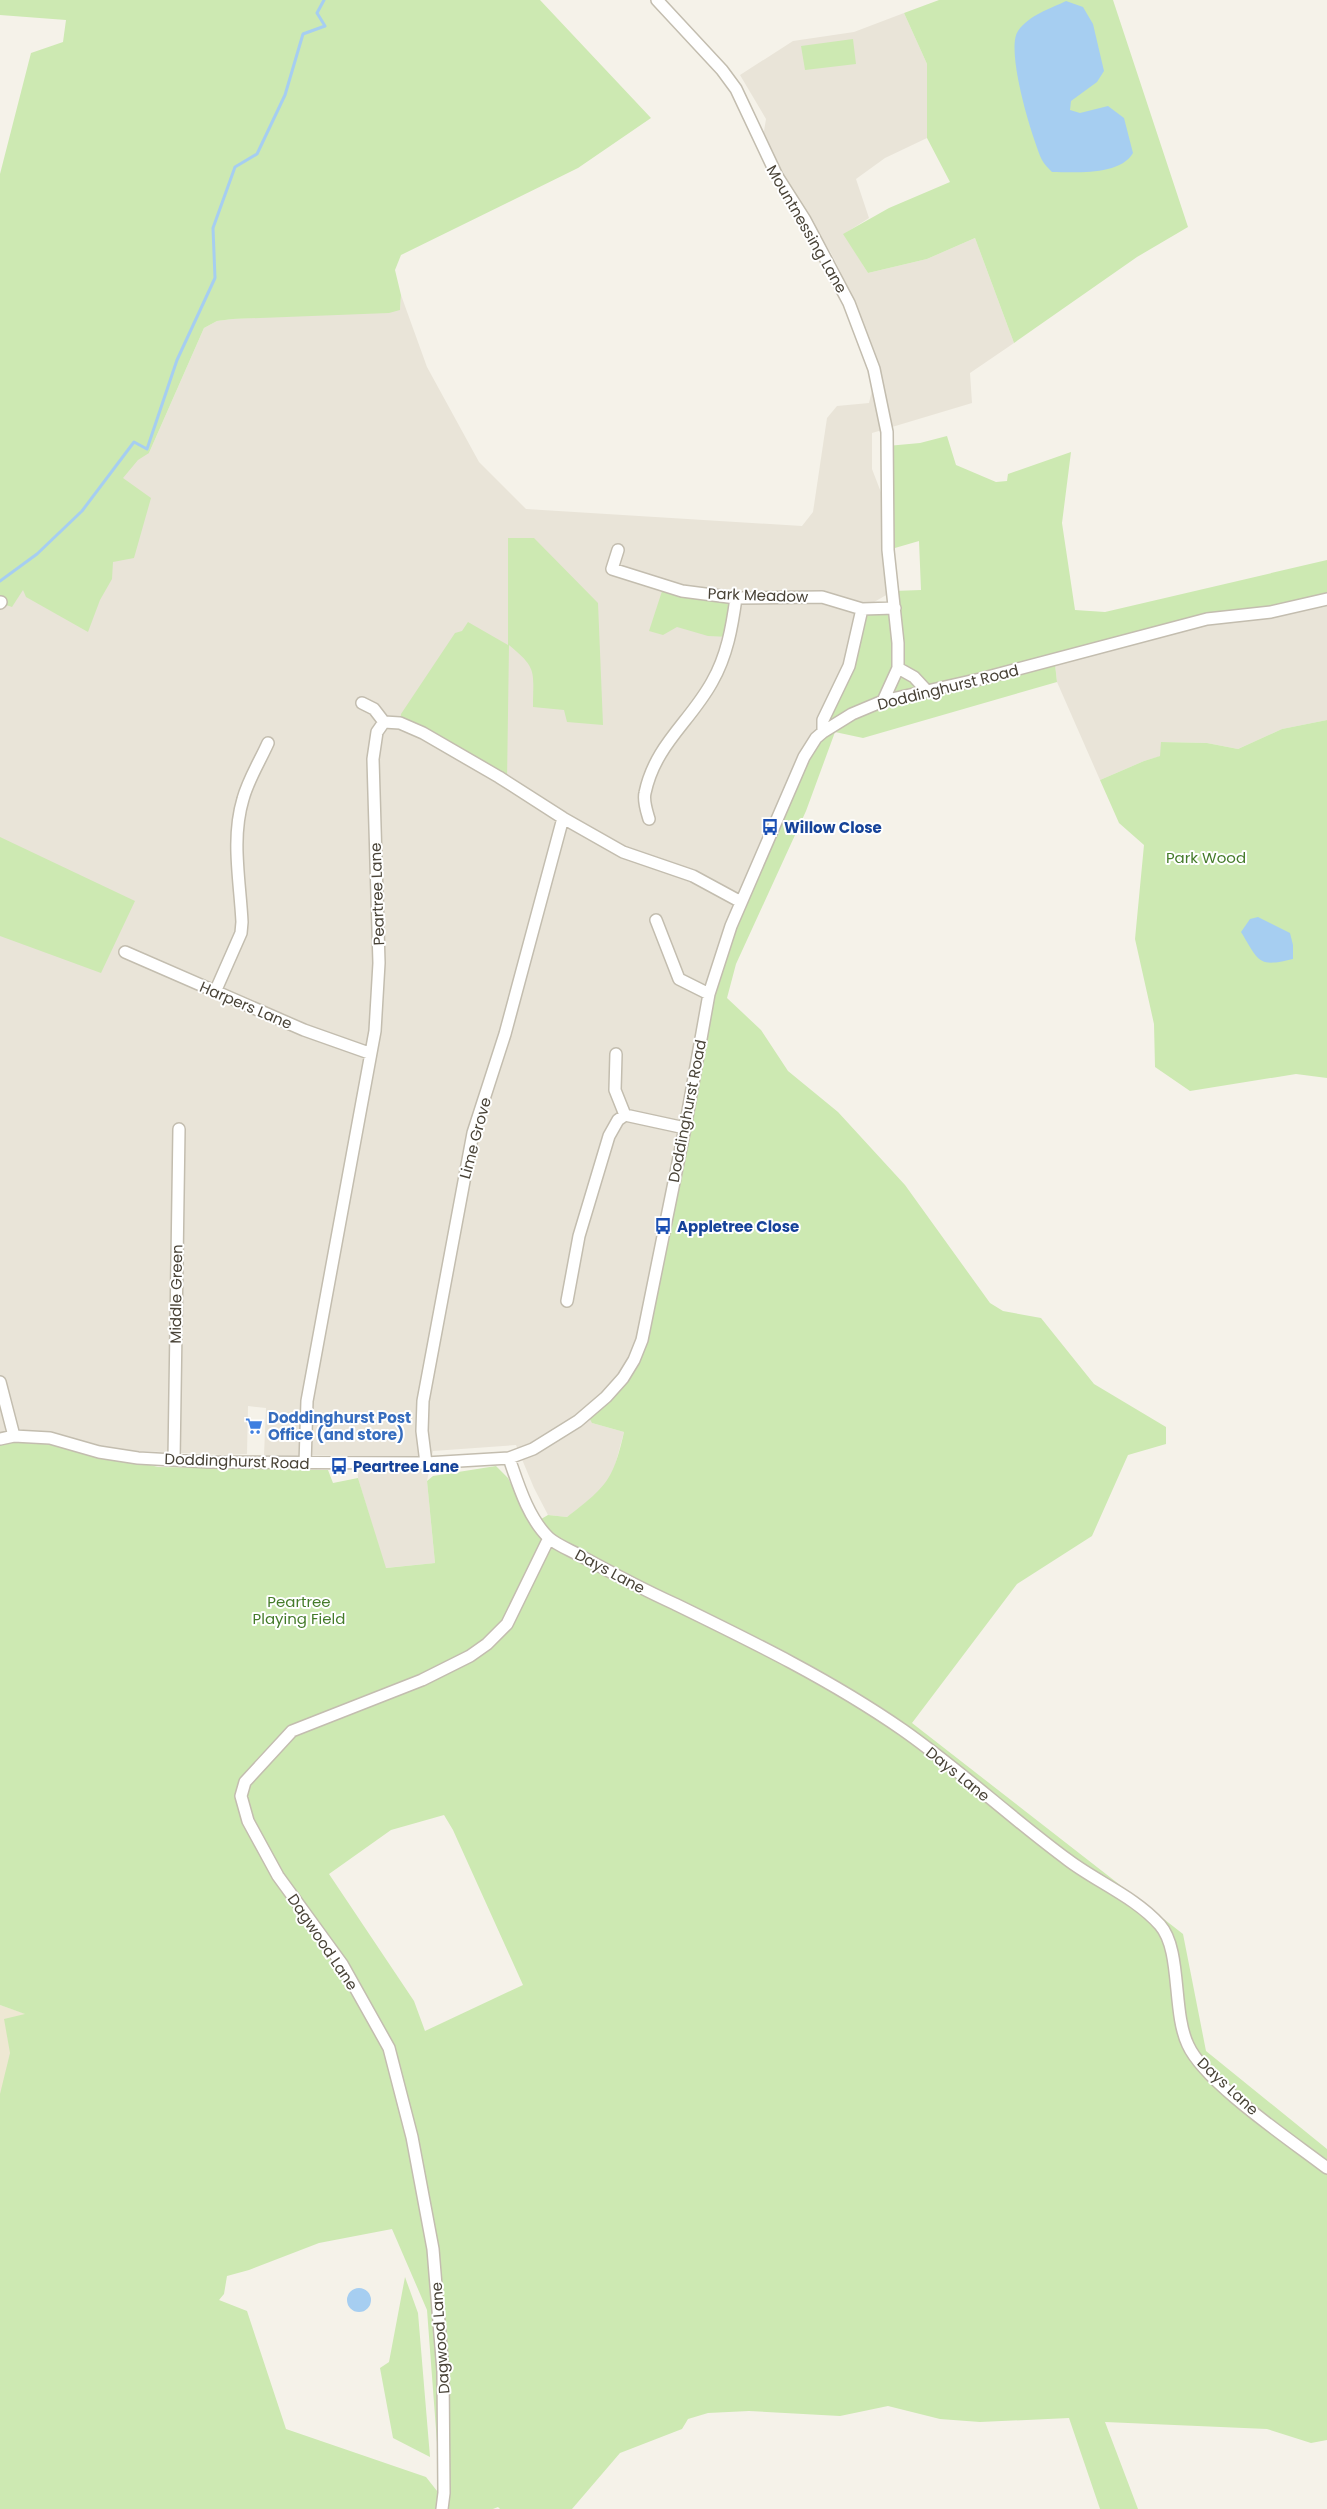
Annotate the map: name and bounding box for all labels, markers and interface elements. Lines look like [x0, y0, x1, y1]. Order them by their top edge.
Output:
street label: Mountnessing Lane [762, 161, 852, 297]
street label: Park Meadow [707, 583, 809, 607]
street label: Doddinghurst Road [875, 659, 1021, 715]
bus stop icon: Willow Close [760, 817, 780, 837]
place label: Willow Close [784, 817, 882, 838]
street label: Peartree Lane [365, 842, 389, 946]
park label: Park Wood [1166, 847, 1246, 868]
street label: Harpers Lane [197, 976, 295, 1034]
street label: Doddinghurst Road [663, 1038, 711, 1184]
street label: Lime Grove [454, 1095, 496, 1181]
bus stop icon: Appletree Close [653, 1216, 673, 1236]
place label: Appletree Close [677, 1216, 799, 1237]
street label: Middle Green [165, 1244, 187, 1344]
place label: Doddinghurst Post Office (and store) [268, 1407, 411, 1445]
supermarket icon: Doddinghurst Post Office (and store) [244, 1416, 264, 1436]
street label: Doddinghurst Road [164, 1448, 310, 1474]
bus stop icon: Peartree Lane [329, 1456, 349, 1476]
place label: Peartree Lane [353, 1456, 459, 1477]
street label: Days Lane [571, 1544, 649, 1598]
park label: Peartree Playing Field [253, 1591, 345, 1629]
street label: Days Lane [922, 1742, 994, 1806]
street label: Dagwood Lane [283, 1890, 363, 1994]
street label: Days Lane [1193, 2052, 1263, 2120]
street label: Dagwood Lane [426, 2281, 454, 2395]

